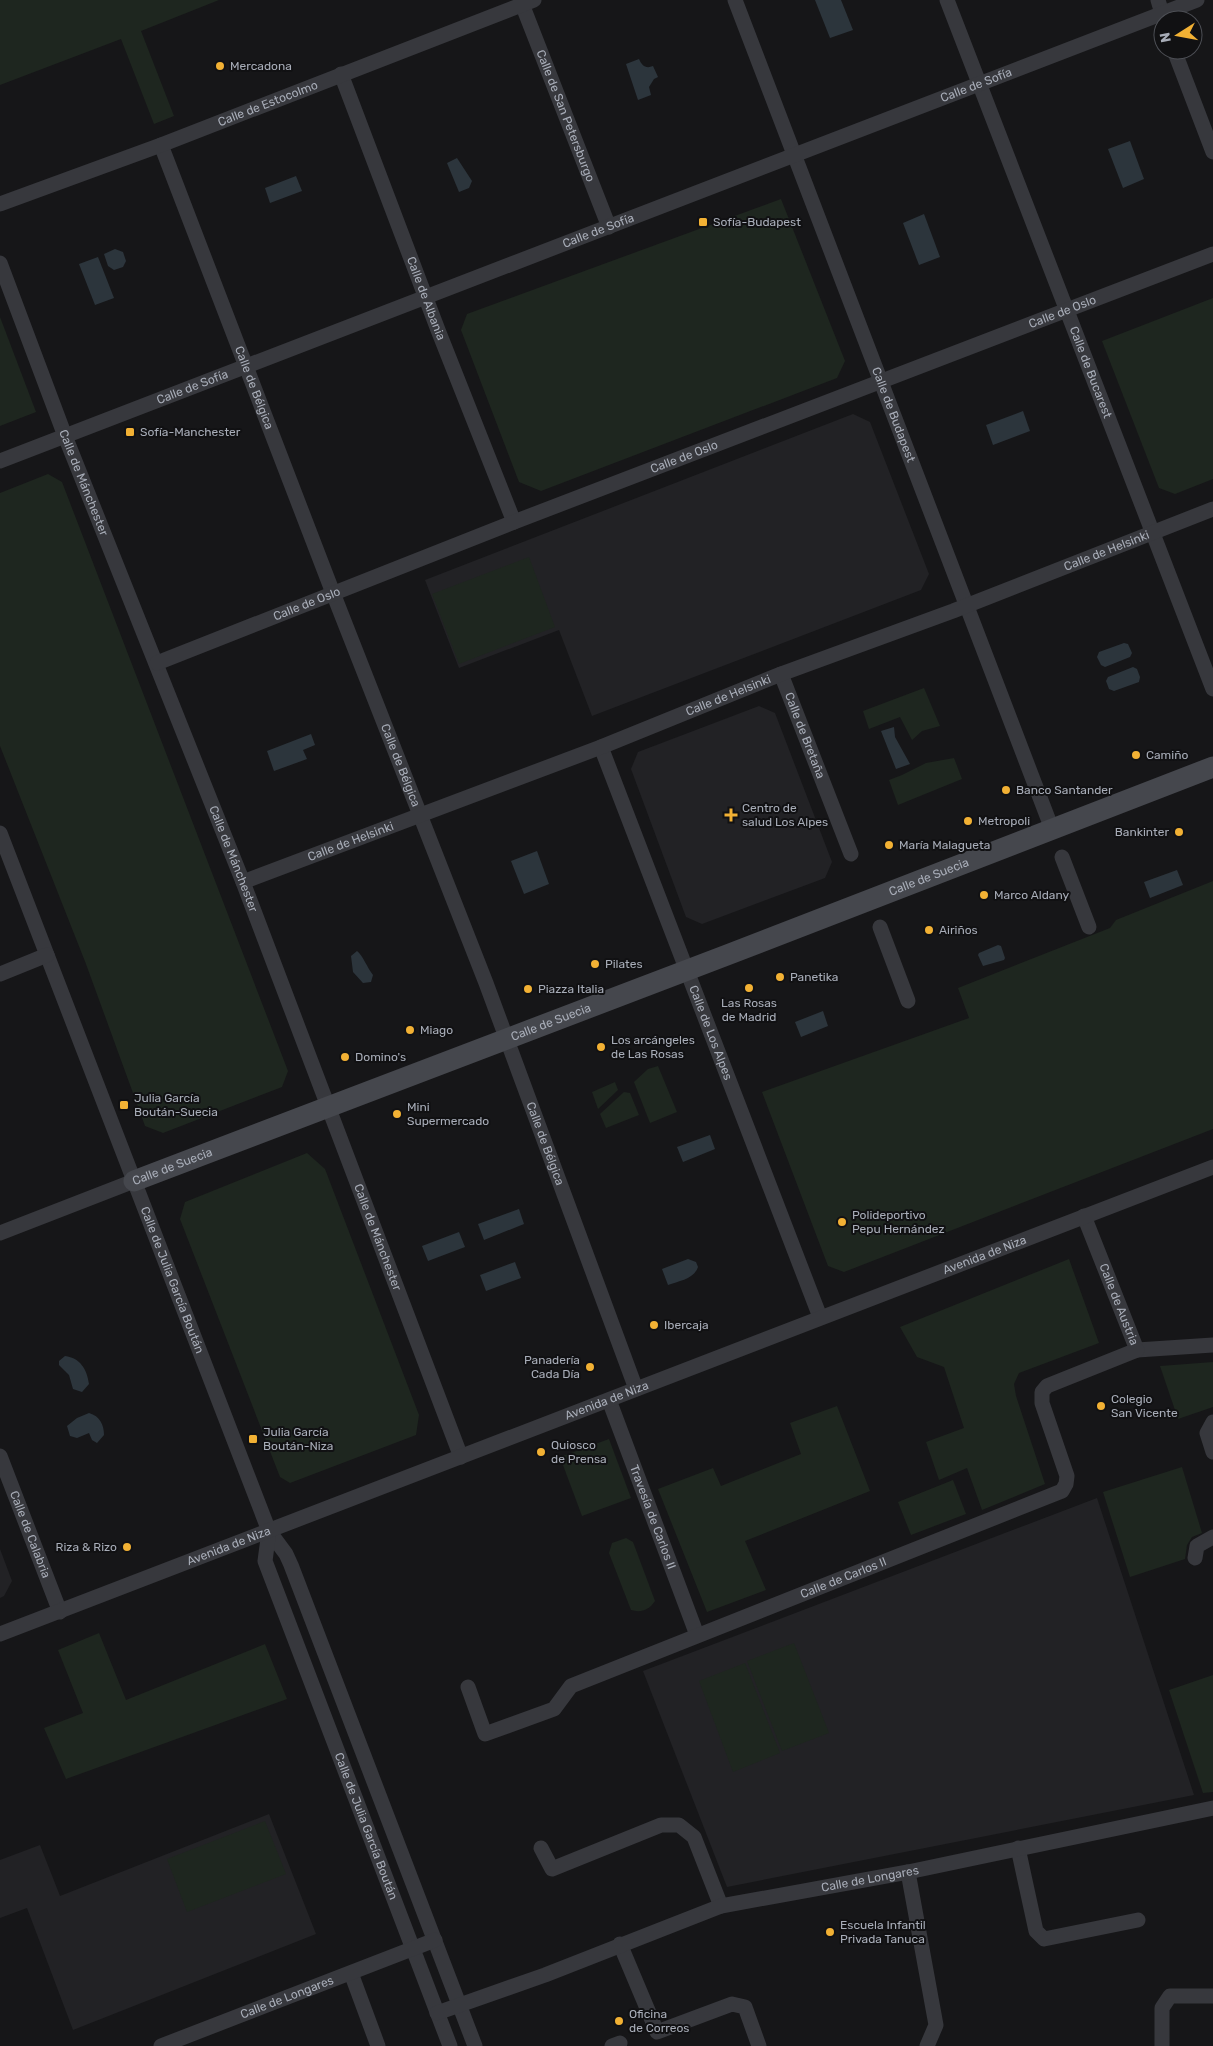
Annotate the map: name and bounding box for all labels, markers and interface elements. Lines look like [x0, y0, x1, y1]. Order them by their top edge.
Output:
north arrow [1153, 10, 1203, 60]
text: N [1156, 31, 1175, 44]
street label: Calle de San Petersburgo [534, 48, 598, 184]
place label: Mercadona [230, 59, 292, 73]
marker: Mercadona [214, 60, 226, 72]
street label: Calle de Sofía [938, 65, 1014, 105]
street label: Calle de Estocolmo [216, 78, 320, 129]
street label: Calle de Sofía [560, 211, 636, 251]
place label: Sofía-Budapest [713, 215, 801, 229]
marker: Sofía-Budapest [697, 216, 709, 228]
street label: Calle de Albania [404, 255, 448, 342]
street label: Calle de Oslo [1027, 293, 1098, 331]
street label: Calle de Bucarest [1067, 324, 1115, 421]
street label: Calle de Bélgica [232, 344, 276, 431]
street label: Calle de Budapest [869, 365, 918, 465]
street label: Calle de Sofía [154, 367, 230, 407]
place label: Sofía-Manchester [140, 425, 241, 439]
marker: Sofía-Manchester [124, 426, 136, 438]
street label: Calle de Mánchester [56, 428, 111, 538]
street label: Calle de Oslo [648, 437, 720, 476]
street label: Calle de Helsinki [1062, 528, 1151, 574]
street label: Calle de Oslo [271, 584, 342, 623]
street label: Calle de Helsinki [684, 672, 773, 719]
street label: Calle de Bretaña [782, 690, 828, 781]
street label: Calle de Bélgica [378, 722, 423, 809]
place label: Camiño [1146, 748, 1188, 762]
marker: Camiño [1130, 749, 1142, 761]
place label: Banco Santander [1016, 783, 1113, 797]
marker: Banco Santander [1000, 784, 1012, 796]
place label: Centro de salud Los Alpes [742, 801, 828, 829]
street label: Calle de Mánchester [206, 804, 261, 914]
marker: Centro de salud Los Alpes [724, 808, 738, 822]
place label: Metropoli [978, 814, 1030, 828]
marker: Metropoli [962, 815, 974, 827]
street label: Calle de Helsinki [306, 819, 396, 864]
place label: Bankinter [1115, 825, 1169, 839]
marker: Bankinter [1173, 826, 1185, 838]
place label: María Malagueta [899, 838, 990, 852]
marker: María Malagueta [883, 839, 895, 851]
street label: Calle de Suecia [887, 855, 971, 899]
place label: Marco Aldany [994, 888, 1070, 902]
marker: Marco Aldany [978, 889, 990, 901]
place label: Airiños [939, 923, 978, 937]
marker: Airiños [923, 924, 935, 936]
place label: Pilates [605, 957, 643, 971]
marker: Pilates [589, 958, 601, 970]
place label: Panetika [790, 970, 838, 984]
marker: Panetika [774, 971, 786, 983]
place label: Piazza Italia [538, 982, 604, 996]
marker: Las Rosas de Madrid [743, 982, 755, 994]
marker: Piazza Italia [522, 983, 534, 995]
street label: Calle de Los Alpes [686, 983, 735, 1082]
place label: Las Rosas de Madrid [721, 996, 777, 1024]
street label: Calle de Suecia [509, 1001, 593, 1044]
place label: Miago [420, 1023, 453, 1037]
marker: Miago [404, 1024, 416, 1036]
place label: Los arcángeles de Las Rosas [611, 1033, 695, 1061]
marker: Los arcángeles de Las Rosas [595, 1041, 607, 1053]
place label: Domino's [355, 1050, 406, 1064]
marker: Domino's [339, 1051, 351, 1063]
place label: Julia García Boután-Suecia [134, 1091, 218, 1119]
marker: Julia García Boután-Suecia [118, 1099, 130, 1111]
place label: Mini Supermercado [407, 1100, 489, 1128]
street label: Calle de Bélgica [524, 1100, 567, 1187]
marker: Mini Supermercado [391, 1108, 403, 1120]
street label: Calle de Suecia [130, 1145, 214, 1188]
street label: Calle de Mánchester [351, 1182, 404, 1293]
street label: Calle de Julia García Boután [138, 1205, 207, 1355]
place label: Polideportivo Pepu Hernández [852, 1208, 945, 1236]
marker: Polideportivo Pepu Hernández [836, 1216, 848, 1228]
street label: Avenida de Niza [941, 1233, 1028, 1277]
street label: Calle de Austria [1096, 1261, 1141, 1347]
place label: Ibercaja [664, 1318, 709, 1332]
marker: Ibercaja [648, 1319, 660, 1331]
place label: Panadería Cada Día [524, 1353, 580, 1381]
marker: Panadería Cada Día [584, 1361, 596, 1373]
street label: Avenida de Niza [563, 1378, 650, 1423]
place label: Colegio San Vicente [1111, 1392, 1178, 1420]
marker: Colegio San Vicente [1095, 1400, 1107, 1412]
place label: Julia García Boután-Niza [263, 1425, 333, 1453]
marker: Julia García Boután-Niza [247, 1433, 259, 1445]
place label: Quiosco de Prensa [551, 1438, 607, 1466]
marker: Quiosco de Prensa [535, 1446, 547, 1458]
street label: Travesía de Carlos II [627, 1463, 679, 1571]
street label: Calle de Calabria [7, 1489, 53, 1580]
street label: Avenida de Niza [185, 1524, 272, 1568]
place label: Riza & Rizo [56, 1540, 117, 1554]
marker: Riza & Rizo [121, 1541, 133, 1553]
street label: Calle de Carlos II [798, 1554, 888, 1601]
street label: Calle de Julia García Boután [332, 1751, 401, 1902]
street label: Calle de Longares [820, 1863, 920, 1895]
place label: Escuela Infantil Privada Tanuca [840, 1918, 926, 1946]
marker: Escuela Infantil Privada Tanuca [824, 1926, 836, 1938]
street label: Calle de Longares [238, 1973, 336, 2022]
place label: Oficina de Correos [629, 2007, 689, 2035]
marker: Oficina de Correos [613, 2015, 625, 2027]

